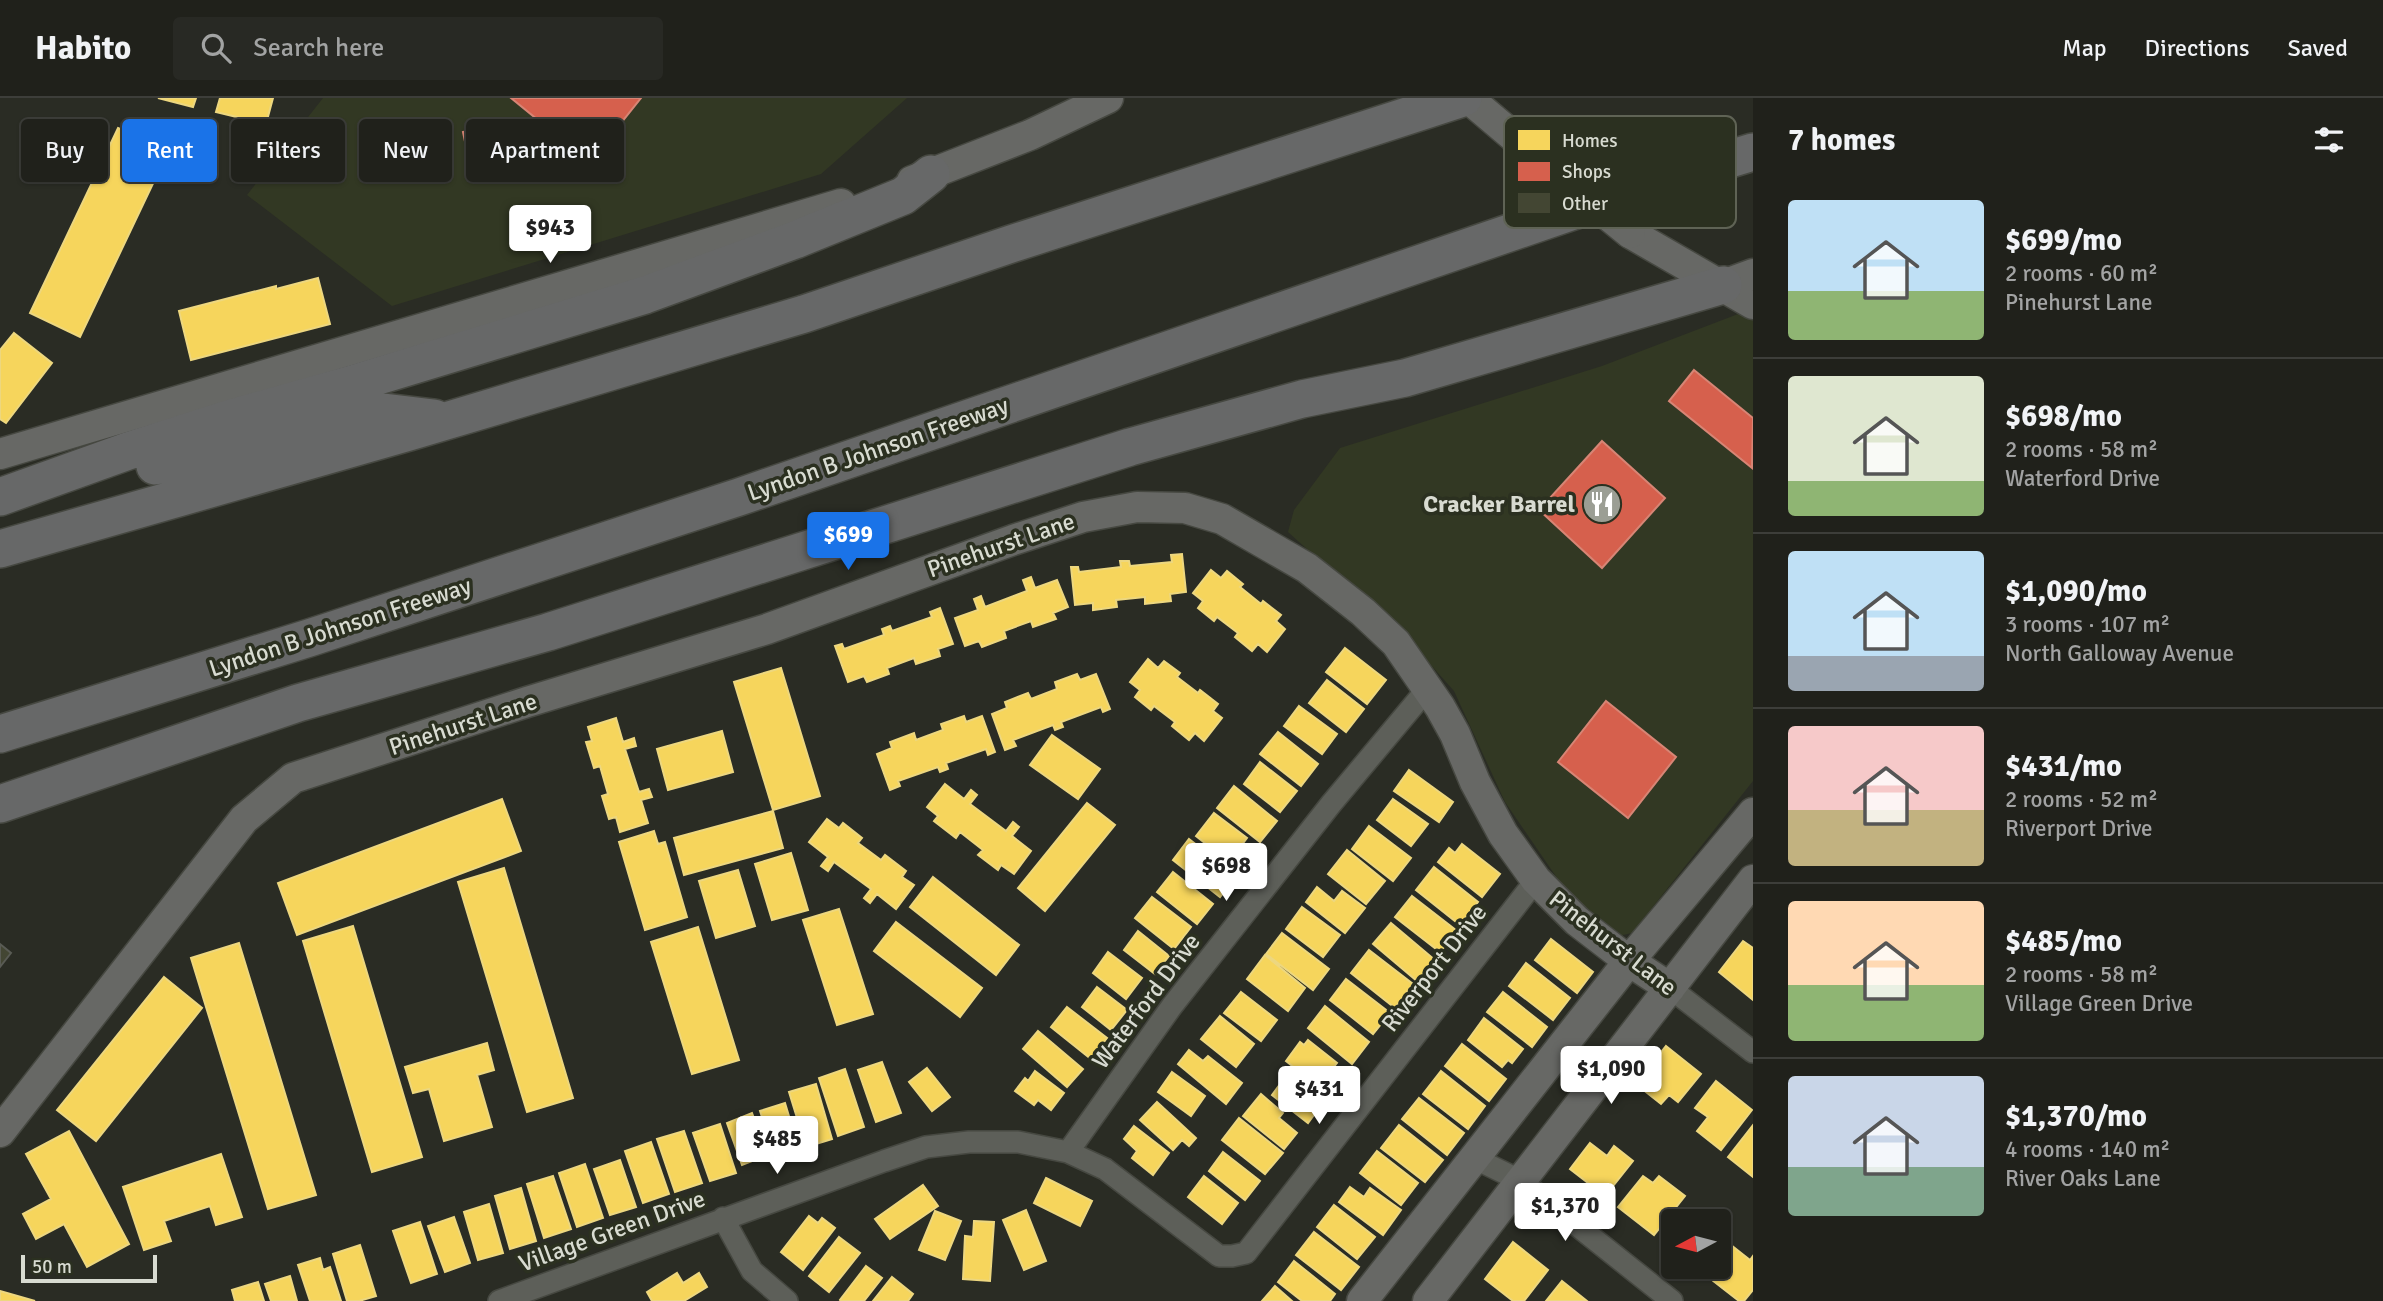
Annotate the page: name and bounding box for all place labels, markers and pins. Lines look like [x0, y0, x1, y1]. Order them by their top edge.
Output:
pin: $943 [509, 206, 591, 265]
restaurant icon: Cracker Barrel [1581, 483, 1623, 525]
place label: Cracker Barrel [1423, 489, 1575, 519]
pin: $699 [807, 512, 889, 572]
pin: $698 [1185, 844, 1267, 903]
pin: $1,090 [1554, 1046, 1668, 1106]
pin: $431 [1278, 1066, 1360, 1126]
pin: $485 [736, 1116, 818, 1176]
pin: $1,370 [1508, 1184, 1622, 1243]

